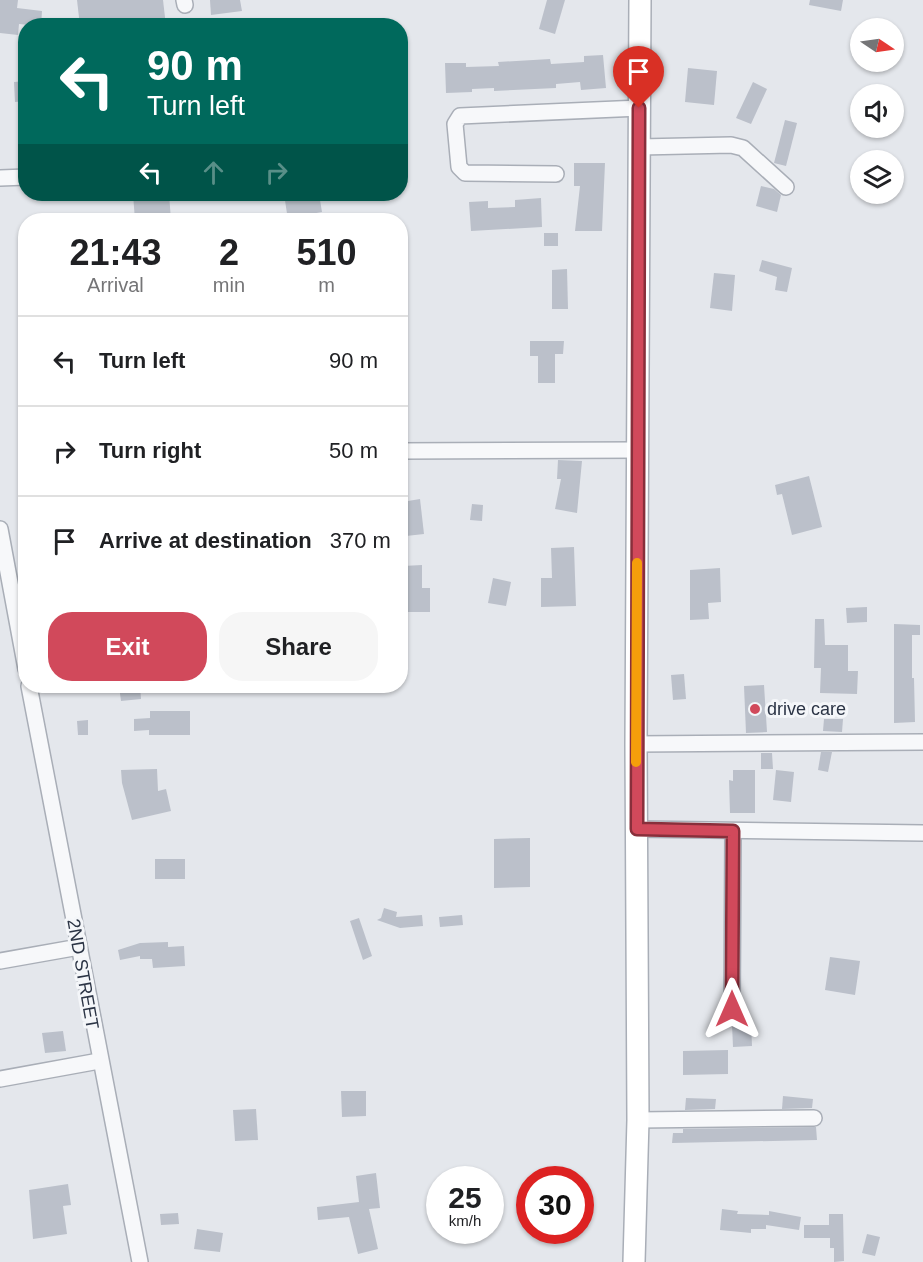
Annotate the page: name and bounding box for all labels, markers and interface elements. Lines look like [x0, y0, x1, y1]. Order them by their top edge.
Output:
north arrow [850, 18, 904, 72]
map controls [850, 18, 904, 204]
icon: left [48, 42, 126, 120]
text: 90 m [147, 42, 243, 89]
pin [613, 46, 664, 108]
icon: arrive [622, 55, 655, 88]
button: sound [850, 84, 904, 138]
text: Turn left [147, 91, 245, 121]
button: layers [850, 150, 904, 204]
icon: left [134, 156, 167, 189]
icon: ahead [197, 156, 230, 189]
icon: right [260, 156, 293, 189]
text: 21:43 [69, 232, 161, 273]
text: 2 [219, 232, 239, 273]
text: 510 [296, 232, 357, 273]
text: Arrival [87, 274, 144, 296]
text: min [213, 274, 245, 296]
text: m [318, 274, 335, 296]
icon: left [48, 345, 81, 378]
text: Turn left [99, 348, 185, 373]
text: 90 m [329, 348, 378, 373]
icon: right [48, 435, 81, 468]
text: Turn right [99, 438, 201, 463]
text: 50 m [329, 438, 378, 463]
icon: arrive [48, 525, 81, 558]
text: Arrive at destination [99, 528, 312, 553]
text: 370 m [330, 528, 391, 553]
button: Exit [48, 612, 207, 681]
button: Share [219, 612, 378, 681]
place label: drive care [767, 699, 846, 719]
marker: drive care [748, 702, 762, 716]
street label: 2ND STREET [63, 917, 103, 1031]
position arrow [700, 977, 764, 1041]
speed limit sign: 30 [516, 1166, 594, 1244]
text: 25 [448, 1181, 482, 1214]
text: km/h [449, 1212, 481, 1229]

